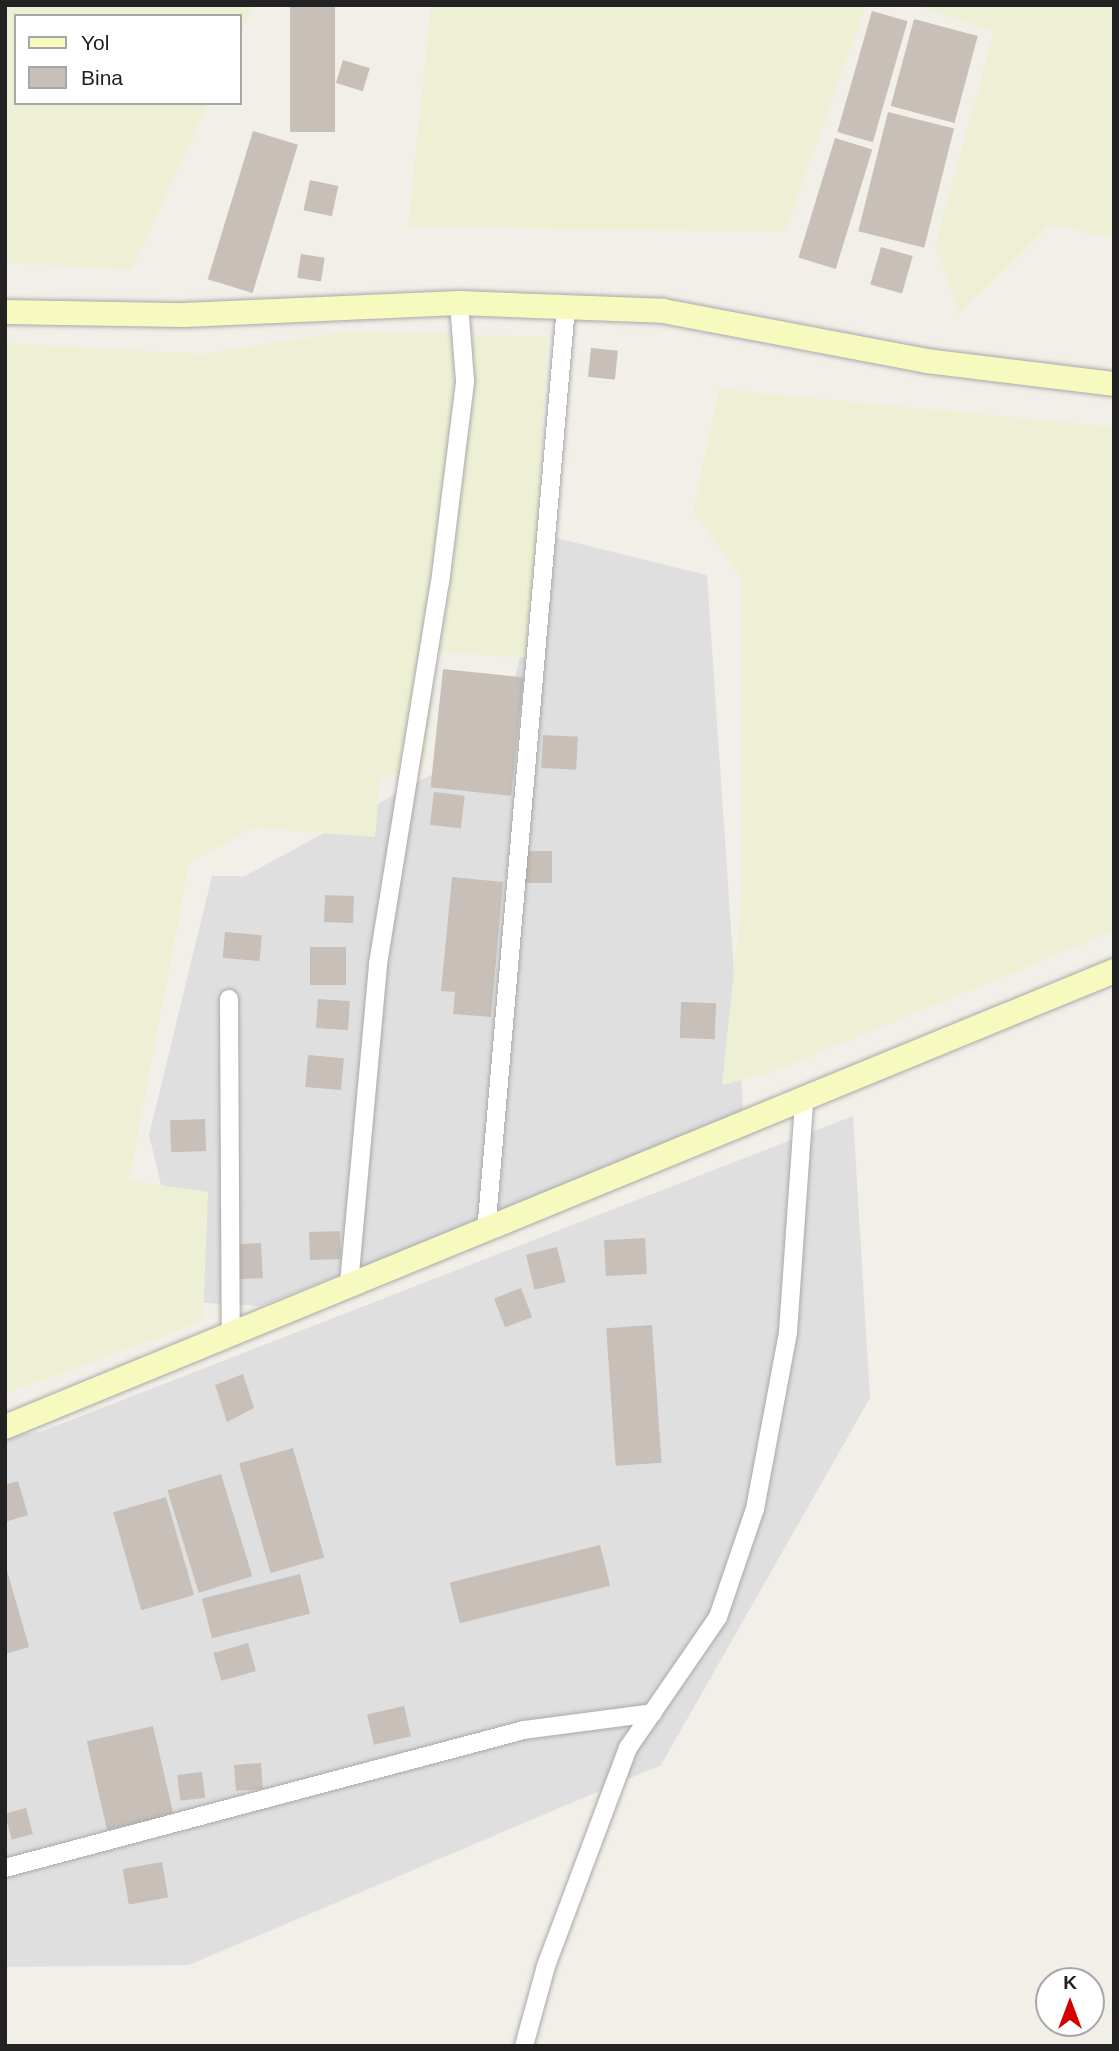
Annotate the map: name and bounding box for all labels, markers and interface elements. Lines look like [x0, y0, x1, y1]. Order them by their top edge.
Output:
legend [14, 14, 242, 105]
text: Yol [81, 31, 109, 54]
text: Bina [81, 66, 123, 89]
north arrow [1035, 1967, 1105, 2037]
text: K [1063, 1972, 1077, 1993]

